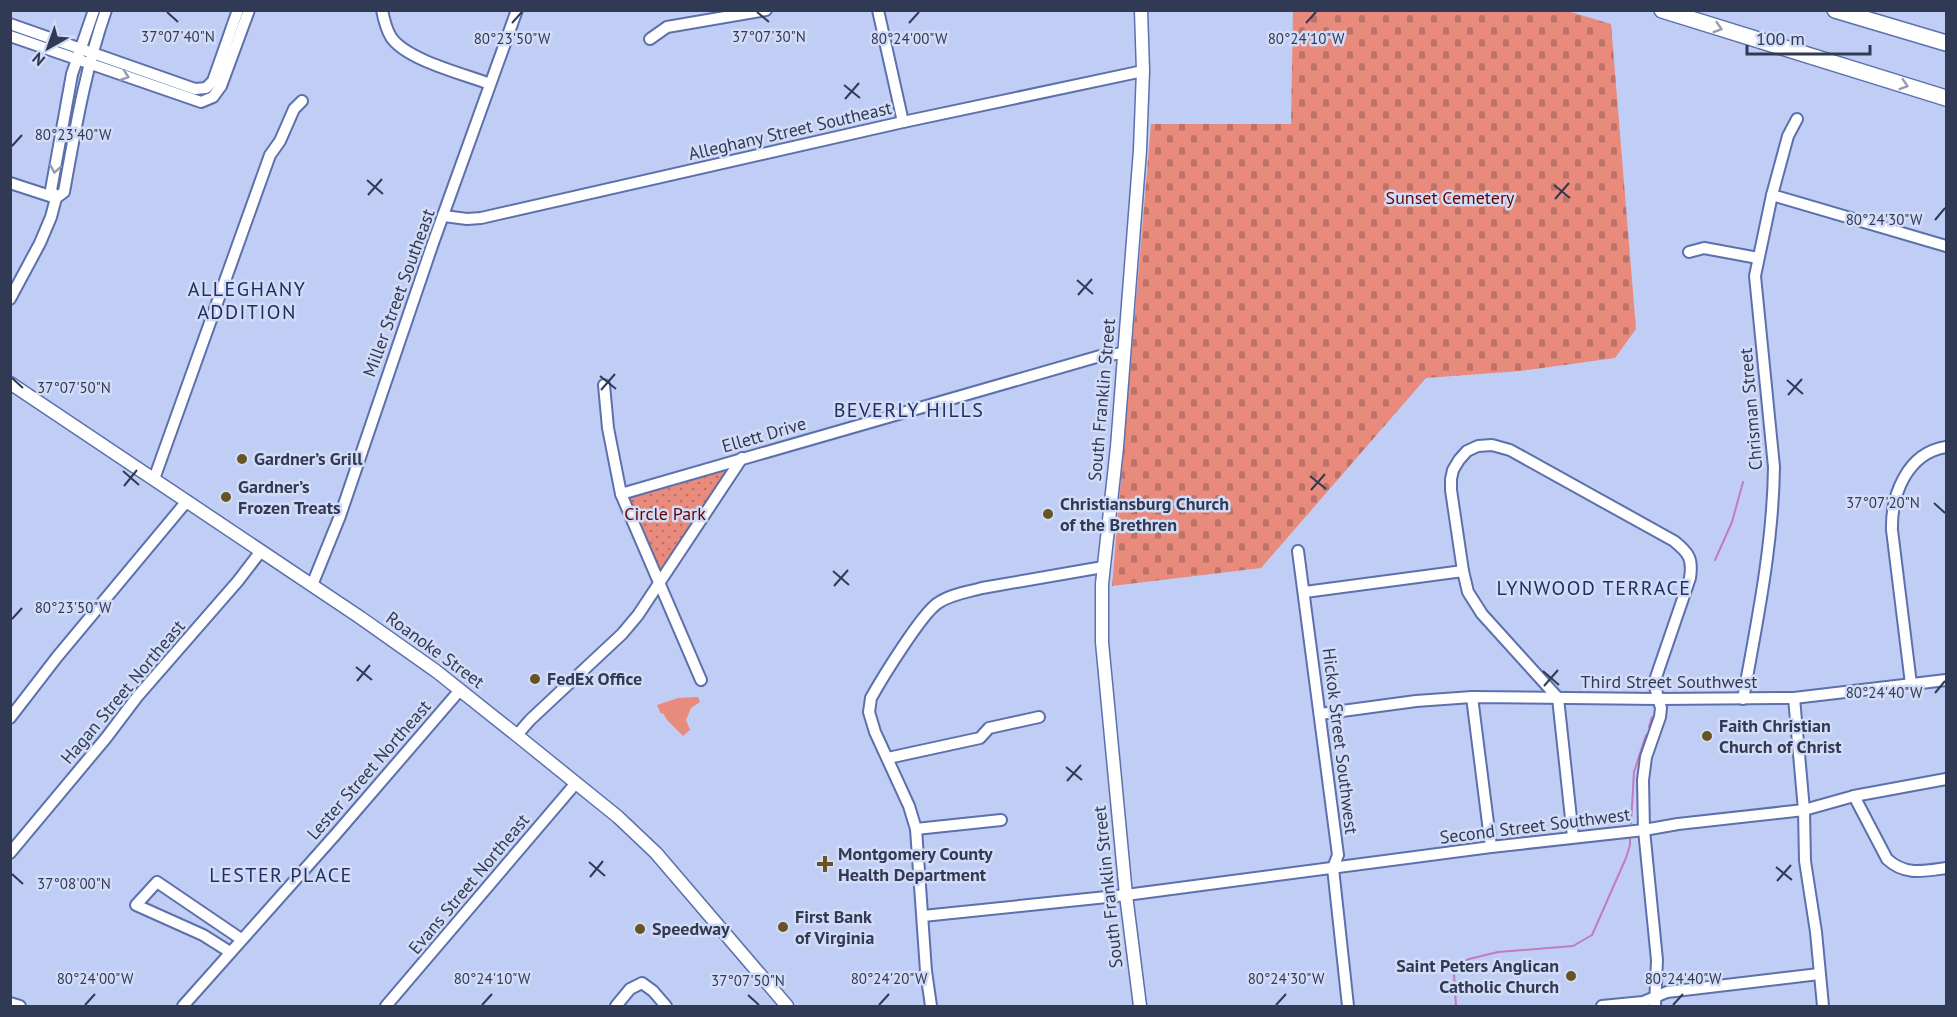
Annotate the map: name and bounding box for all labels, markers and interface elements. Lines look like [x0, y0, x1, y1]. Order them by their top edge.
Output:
north arrow [18, 18, 78, 78]
scale bar [1747, 18, 1870, 56]
one-way arrow [1712, 21, 1723, 33]
text: 37°07'40"N [141, 27, 215, 46]
text: 37°07'30"N [732, 27, 806, 46]
text: 100 m [1756, 27, 1805, 50]
text: 80°23'50"W [474, 29, 551, 48]
text: 80°24'00"W [871, 29, 948, 48]
text: 80°24'10"W [1268, 29, 1345, 48]
text: N [28, 48, 49, 71]
one-way arrow [119, 69, 130, 82]
one-way arrow [1898, 78, 1909, 90]
street label: Alleghany Street Southeast [686, 96, 894, 165]
text: 80°23'40"W [35, 125, 112, 144]
one-way arrow [49, 163, 62, 173]
park label: Sunset Cemetery [1386, 186, 1515, 209]
street label: Miller Street Southeast [357, 206, 440, 380]
text: 80°24'30"W [1846, 210, 1923, 229]
district label: ALLEGHANY ADDITION [188, 276, 306, 325]
street label: South Franklin Street [1083, 318, 1120, 482]
street label: Chrisman Street [1734, 347, 1767, 471]
text: 37°07'50"N [37, 378, 111, 397]
district label: BEVERLY HILLS [834, 397, 984, 423]
street label: Ellett Drive [719, 412, 809, 458]
place label: Gardner’s Grill [254, 447, 363, 470]
marker: Gardner’s Grill [235, 452, 249, 466]
place label: Gardner’s Frozen Treats [238, 475, 341, 519]
marker: Gardner’s Frozen Treats [219, 490, 233, 504]
place label: Christiansburg Church of the Brethren [1060, 492, 1229, 536]
text: 37°07'20"N [1846, 493, 1920, 512]
park label: Circle Park [624, 502, 706, 525]
marker: Christiansburg Church of the Brethren [1041, 507, 1055, 521]
district label: LYNWOOD TERRACE [1496, 575, 1692, 601]
text: 80°23'50"W [35, 598, 112, 617]
street label: Roanoke Street [382, 606, 489, 693]
street label: Hagan Street Northeast [56, 615, 190, 768]
street label: Hickok Street Southwest [1318, 646, 1363, 835]
place label: FedEx Office [547, 667, 642, 690]
street label: Third Street Southwest [1581, 670, 1757, 693]
marker: FedEx Office [528, 672, 542, 686]
text: 80°24'40"W [1846, 683, 1923, 702]
street label: Lester Street Northeast [302, 695, 436, 844]
place label: Faith Christian Church of Christ [1719, 714, 1842, 758]
marker: Faith Christian Church of Christ [1700, 729, 1714, 743]
street label: Second Street Southwest [1438, 802, 1631, 849]
street label: South Franklin Street [1088, 805, 1127, 969]
street label: Evans Street Northeast [403, 809, 534, 959]
place label: Montgomery County Health Department [838, 842, 993, 886]
marker: Montgomery County Health Department [816, 855, 834, 873]
district label: LESTER PLACE [209, 862, 353, 888]
text: 37°08'00"N [37, 874, 111, 893]
place label: First Bank of Virginia [795, 905, 874, 949]
place label: Speedway [652, 917, 730, 940]
marker: First Bank of Virginia [776, 920, 790, 934]
marker: Speedway [633, 922, 647, 936]
place label: Saint Peters Anglican Catholic Church [1396, 954, 1559, 998]
text: 80°24'00"W [57, 969, 134, 988]
text: 80°24'10"W [454, 969, 531, 988]
text: 80°24'20"W [851, 969, 928, 988]
text: 80°24'30"W [1248, 969, 1325, 988]
marker: Saint Peters Anglican Catholic Church [1564, 969, 1578, 983]
text: 80°24'40"W [1645, 969, 1722, 988]
text: 37°07'50"N [711, 971, 785, 990]

